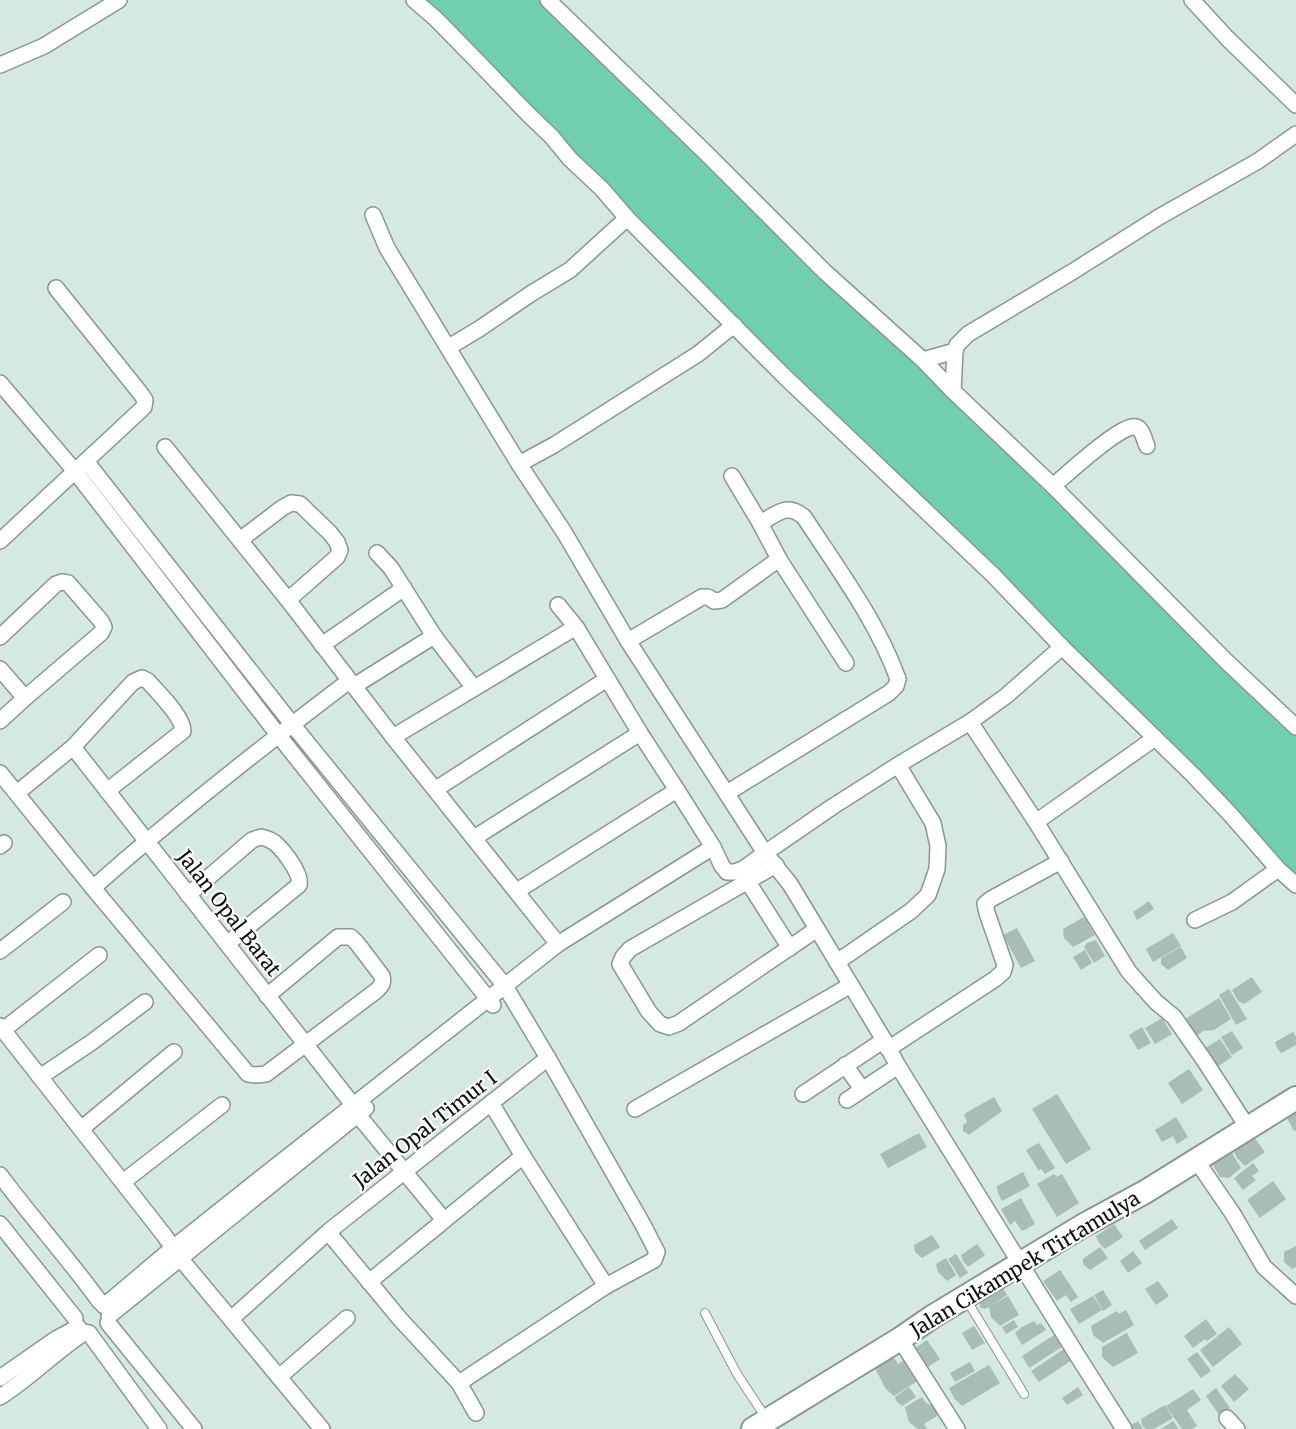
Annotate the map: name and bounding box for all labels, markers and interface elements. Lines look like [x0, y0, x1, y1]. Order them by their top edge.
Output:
street label: Jalan Opal Barat [172, 844, 287, 981]
street label: Jalan Opal Timur I [347, 1065, 501, 1193]
street label: Jalan Cikampek Tirtamulya [905, 1185, 1144, 1343]

